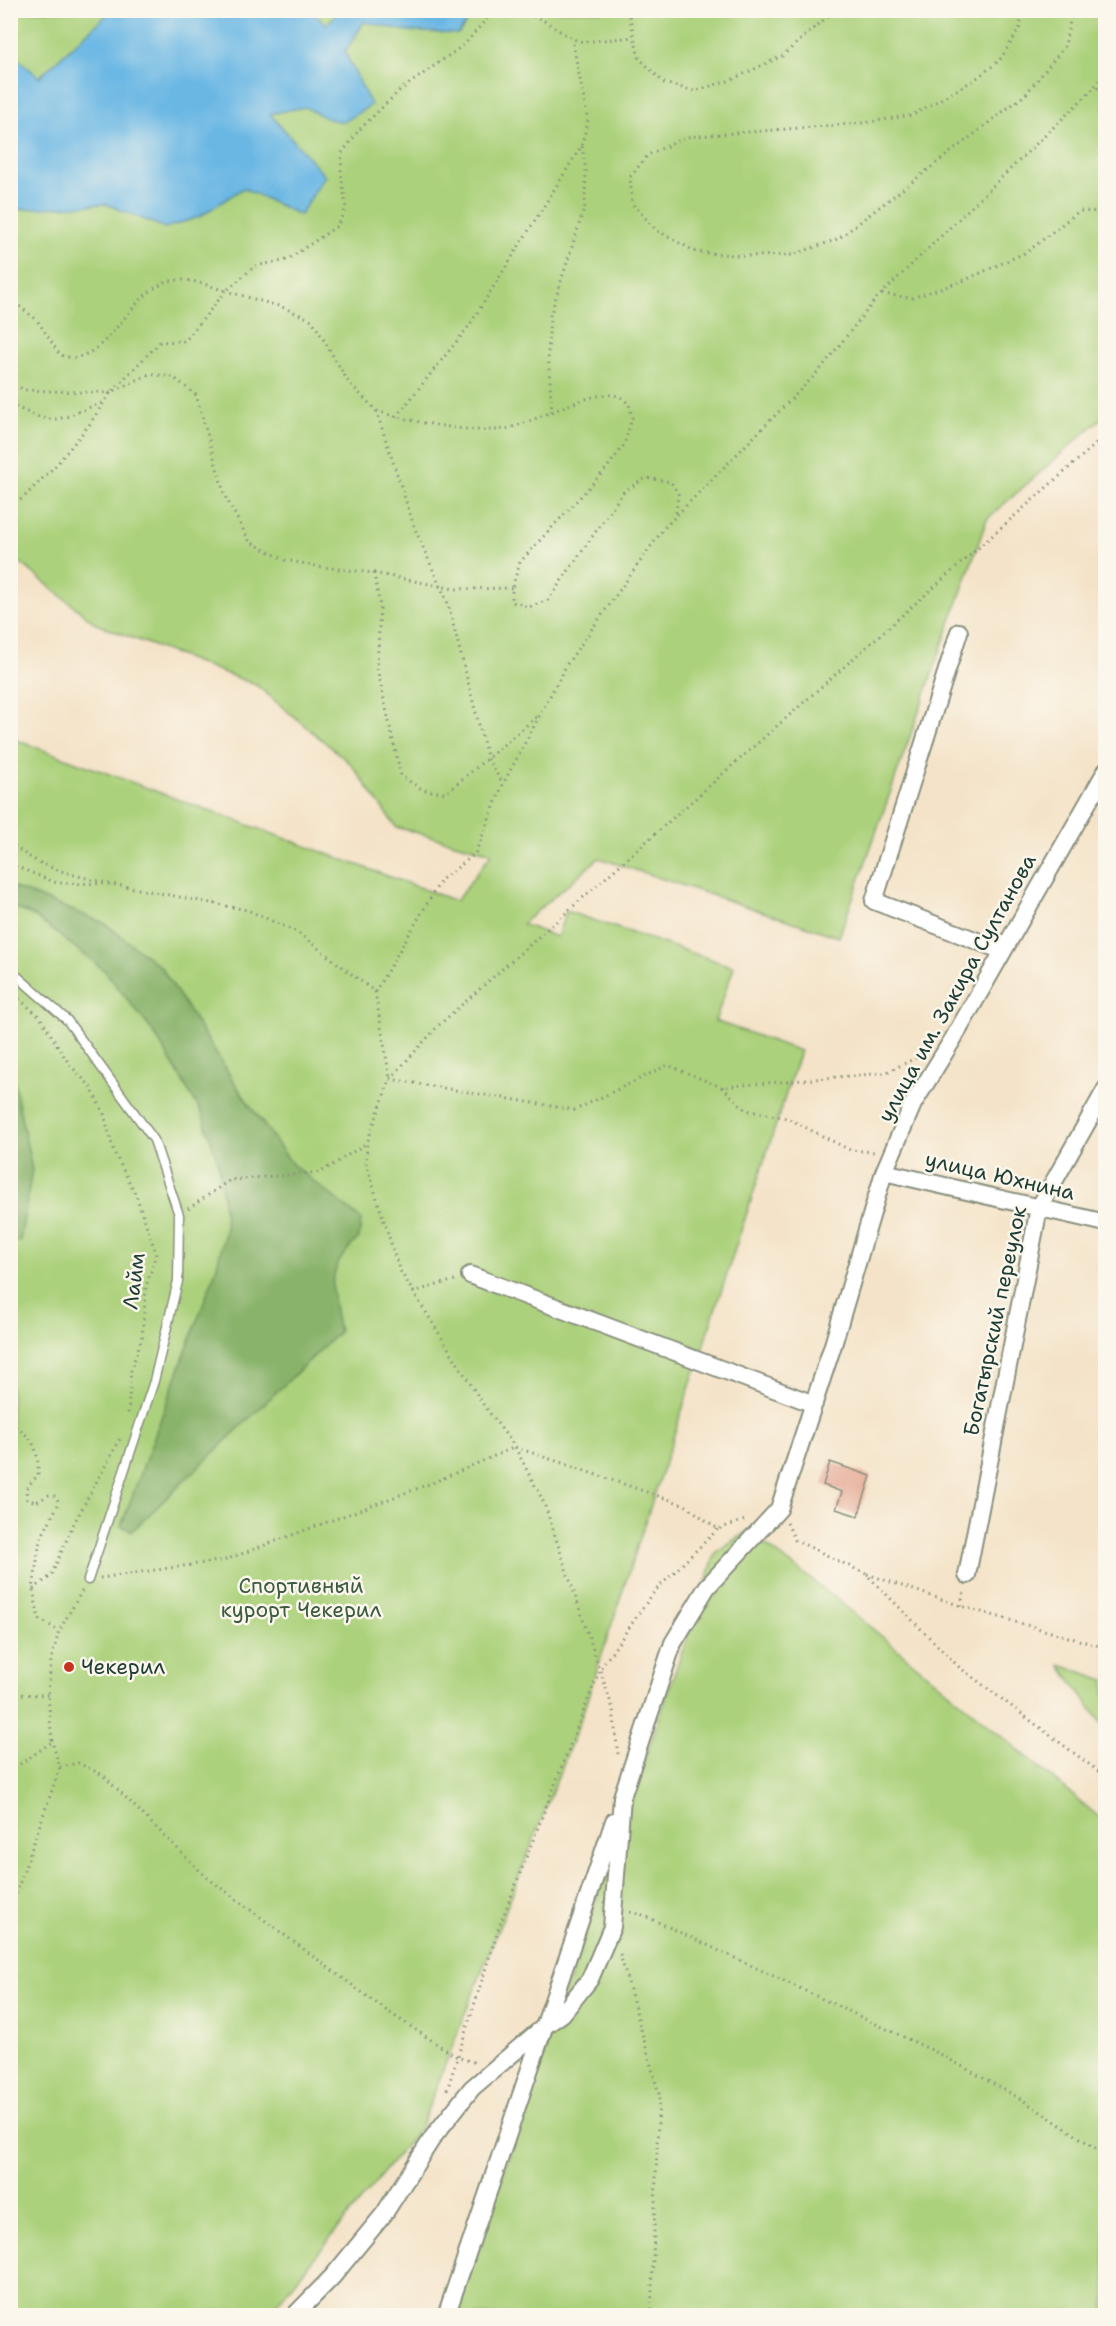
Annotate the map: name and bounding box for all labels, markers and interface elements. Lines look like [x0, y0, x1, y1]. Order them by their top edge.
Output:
street label: улица им. Закира Султанова [871, 849, 1043, 1127]
street label: улица Юхнина [922, 1145, 1078, 1207]
street label: Богатырский переулок [957, 1203, 1033, 1439]
street label: Лайм [116, 1251, 152, 1311]
park label: Спортивный курорт Чекерил [221, 1572, 382, 1624]
place label: Чекерил [81, 1653, 165, 1681]
marker: Чекерил [62, 1660, 76, 1674]

